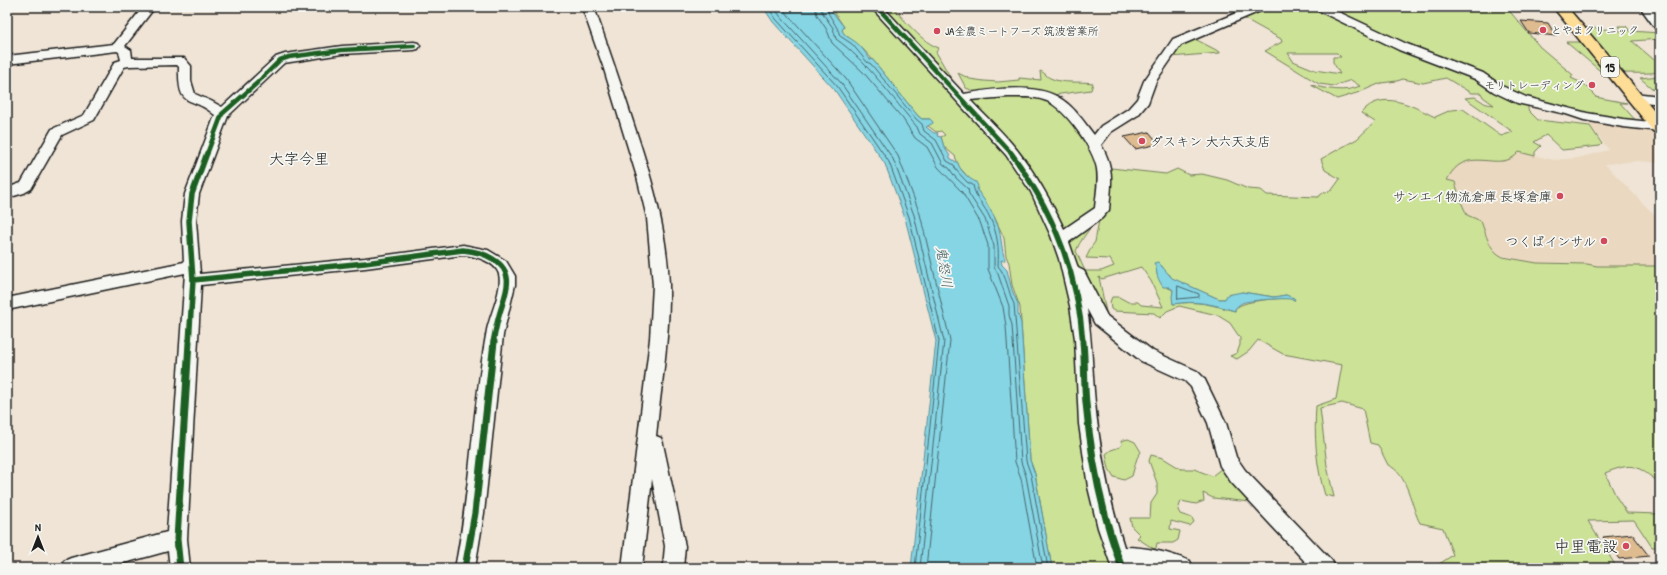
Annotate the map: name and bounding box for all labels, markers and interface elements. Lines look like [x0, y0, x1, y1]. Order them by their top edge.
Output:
place label: とやまクリニック [1551, 23, 1639, 37]
place label: JA全農ミートフーズ 筑波営業所 [945, 24, 1099, 38]
marker: とやまクリニック [1538, 25, 1548, 35]
marker: JA全農ミートフーズ 筑波営業所 [932, 26, 942, 36]
road number: 15 [1601, 57, 1619, 77]
place label: モリトレーディング [1485, 78, 1584, 92]
marker: モリトレーディング [1587, 80, 1597, 90]
place label: ダスキン 大六天支店 [1150, 132, 1270, 150]
marker: ダスキン 大六天支店 [1137, 136, 1147, 146]
district label: 大字今里 [269, 148, 329, 169]
place label: サンエイ物流倉庫 長塚倉庫 [1393, 187, 1552, 205]
marker: サンエイ物流倉庫 長塚倉庫 [1555, 191, 1565, 201]
place label: つくばインサル [1506, 232, 1596, 250]
marker: つくばインサル [1599, 236, 1609, 246]
water label: 鬼怒川 [932, 245, 958, 289]
north arrow [18, 517, 58, 557]
text: N [35, 520, 41, 534]
place label: 中里電設 [1554, 535, 1618, 557]
marker: 中里電設 [1621, 541, 1631, 551]

